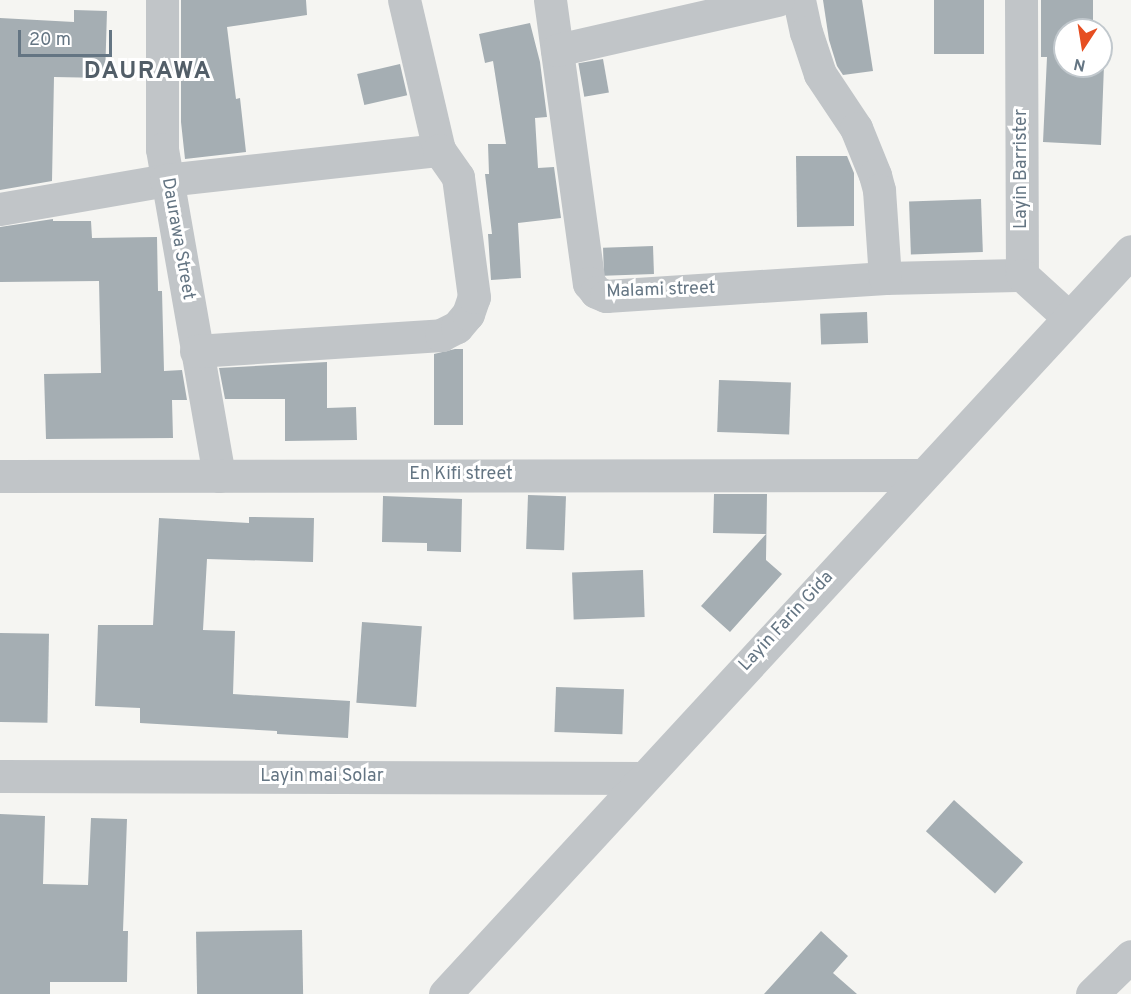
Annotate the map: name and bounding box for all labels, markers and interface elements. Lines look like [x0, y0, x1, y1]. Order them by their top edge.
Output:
scale bar [21, 18, 116, 56]
north arrow [1053, 18, 1113, 78]
text: 20 m [29, 29, 71, 52]
text: N [1072, 53, 1087, 75]
district label: DAURAWA [84, 59, 212, 87]
street label: Layin Barrister [1011, 109, 1033, 229]
street label: Daurawa Street [156, 176, 198, 302]
street label: Malami street [606, 278, 716, 304]
street label: En Kifi street [409, 464, 513, 486]
street label: Layin Farin Gida [735, 568, 839, 676]
street label: Layin mai Solar [260, 766, 384, 788]

